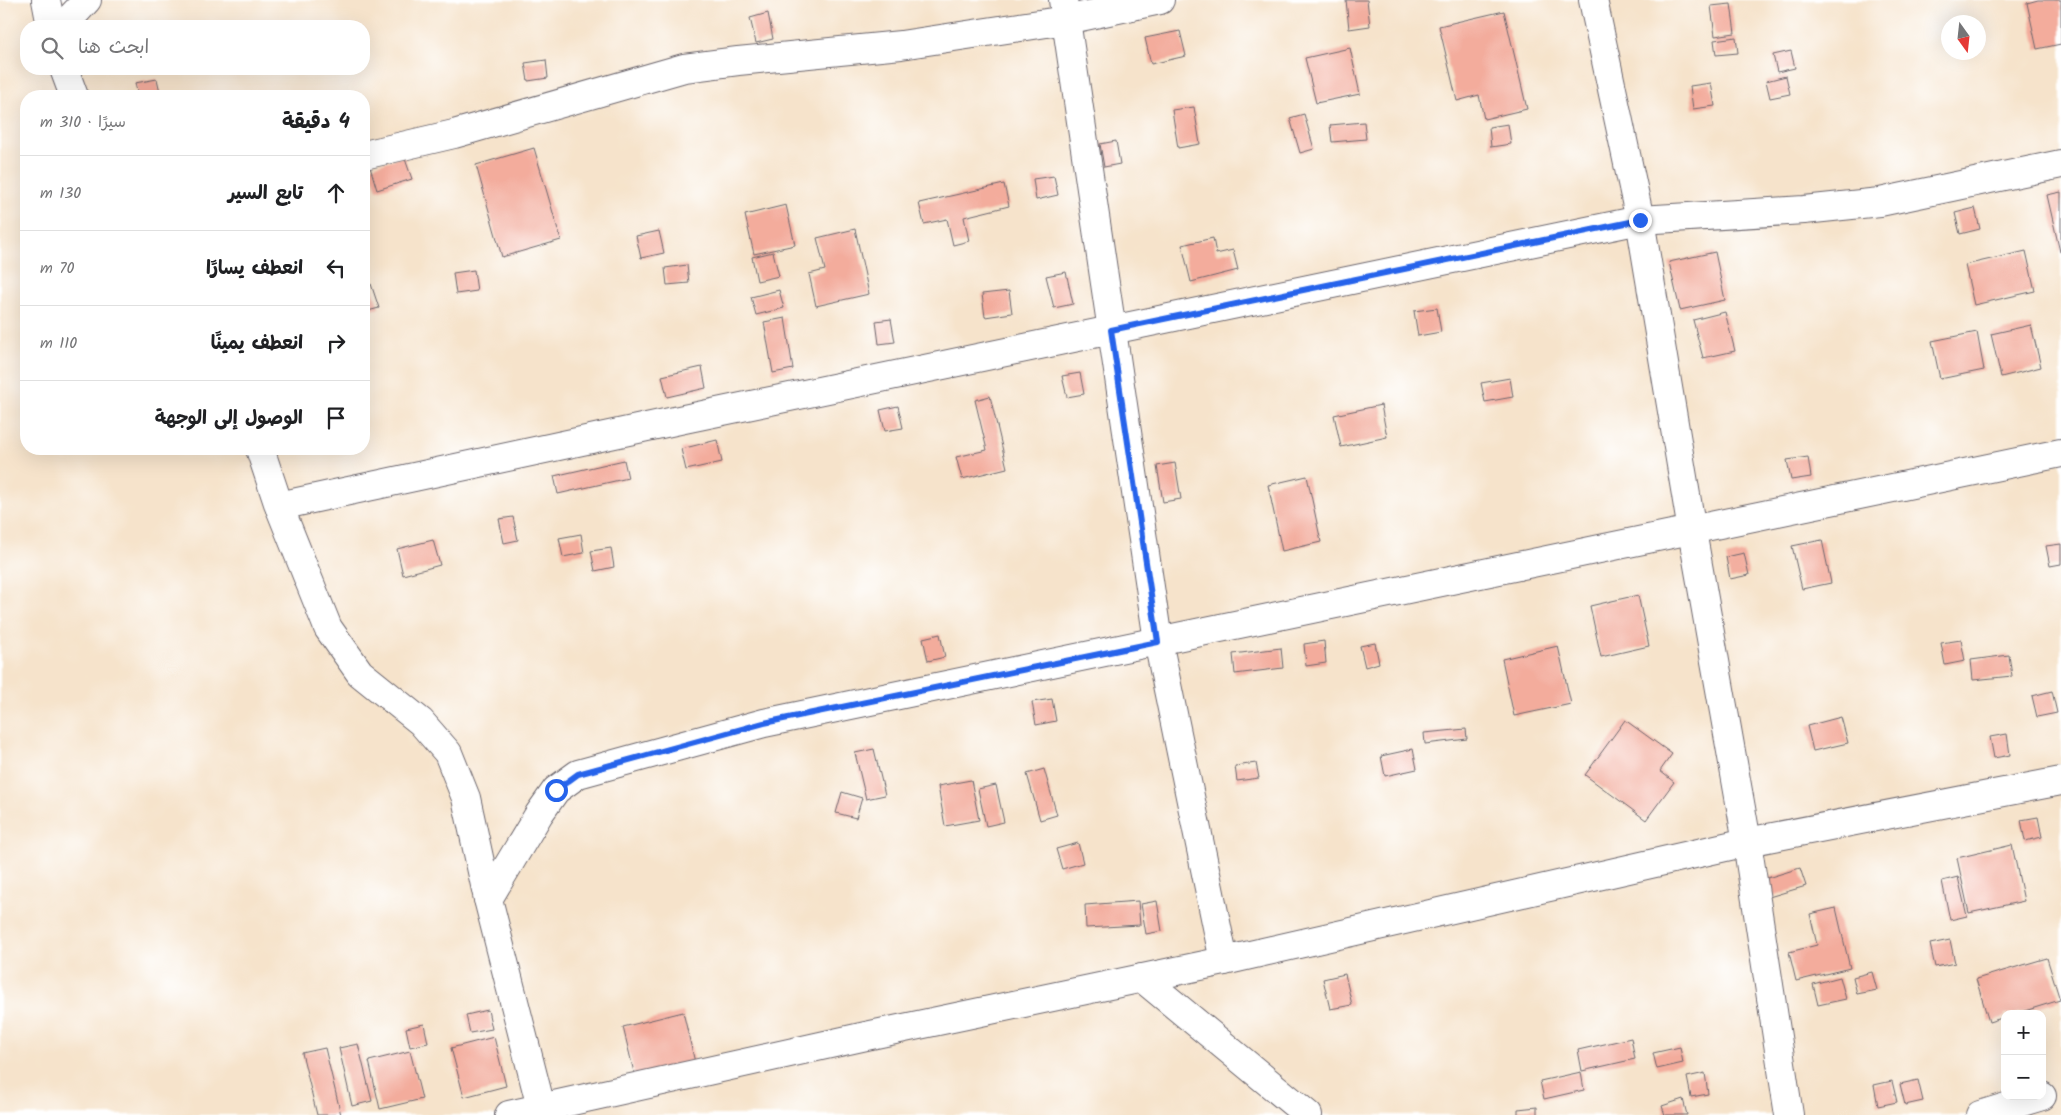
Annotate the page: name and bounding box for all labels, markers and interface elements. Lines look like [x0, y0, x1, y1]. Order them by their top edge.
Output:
north arrow [1941, 15, 1986, 60]
search box [20, 20, 370, 75]
text: ابحث هنا [78, 33, 149, 63]
icon: search [38, 34, 66, 62]
text: 4 دقيقة [282, 106, 350, 139]
text: سيرًا · 310 m [40, 110, 126, 135]
text: تابع السير [228, 179, 303, 209]
icon: ahead [322, 179, 350, 207]
text: 130 m [40, 181, 81, 206]
route end [1629, 209, 1652, 232]
text: انعطف يسارًا [206, 254, 303, 284]
icon: left [322, 254, 350, 282]
text: 70 m [40, 256, 75, 281]
text: انعطف يمينًا [211, 329, 303, 359]
icon: right [322, 329, 350, 357]
text: 110 m [40, 331, 77, 356]
text: الوصول إلى الوجهة [155, 404, 303, 434]
icon: arrive [322, 404, 350, 432]
route start [545, 779, 568, 802]
map controls [2001, 1010, 2046, 1100]
button: + [2001, 1010, 2046, 1055]
button: − [2001, 1055, 2046, 1100]

